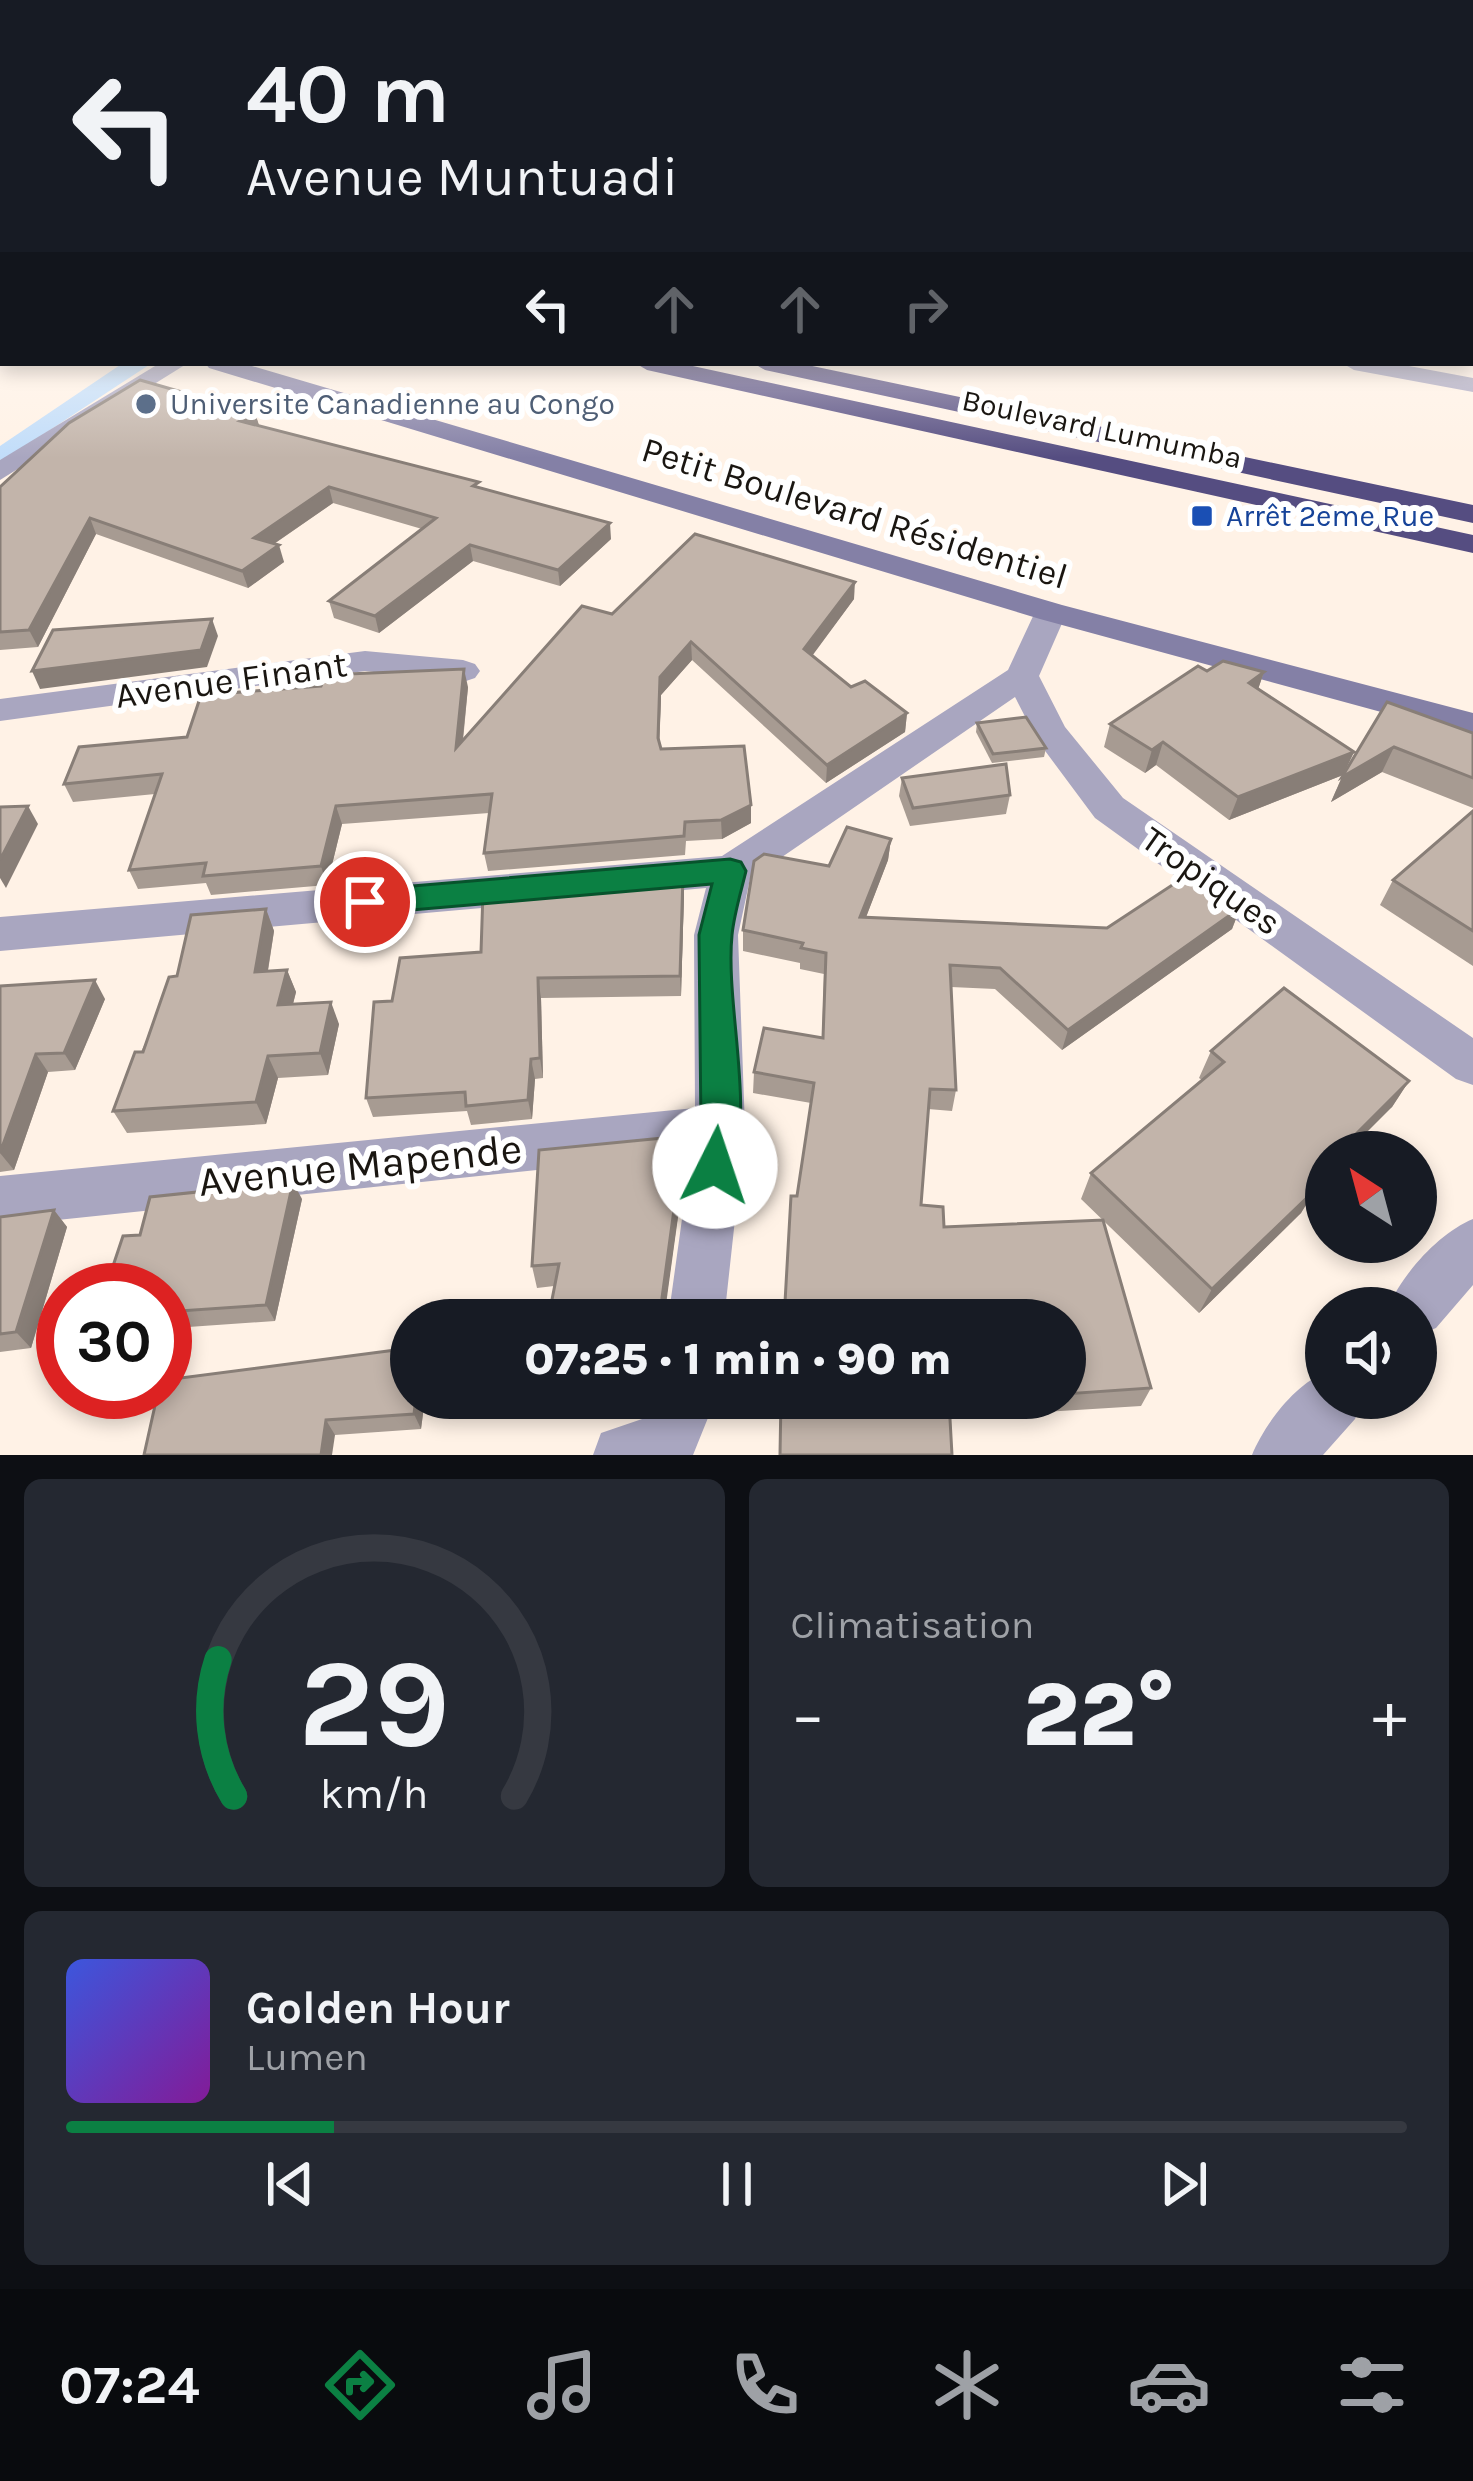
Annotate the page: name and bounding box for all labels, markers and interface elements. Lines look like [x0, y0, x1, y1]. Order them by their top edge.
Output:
text: 40 m [246, 45, 450, 143]
icon: left [48, 48, 204, 204]
text: Avenue Muntuadi [246, 145, 678, 209]
icon: left [515, 276, 581, 342]
icon: ahead [641, 276, 707, 342]
icon: ahead [767, 276, 833, 342]
icon: right [893, 276, 959, 342]
street label: Boulevard Lumumba [959, 382, 1245, 476]
place label: Universite Canadienne au Congo [170, 386, 615, 422]
marker: Universite Canadienne au Congo [133, 391, 159, 417]
street label: Petit Boulevard Résidentiel [637, 428, 1072, 598]
place label: Arrêt 2eme Rue [1226, 498, 1434, 534]
marker: Arrêt 2eme Rue [1189, 503, 1215, 529]
street label: Avenue Finant [113, 643, 350, 717]
street label: Tropiques [1134, 818, 1289, 944]
pin [314, 851, 416, 953]
icon: arrive [332, 869, 398, 935]
position arrow [652, 1103, 778, 1229]
street label: Avenue Mapende [196, 1123, 524, 1207]
north arrow [1305, 1131, 1437, 1263]
map controls [1305, 1131, 1437, 1419]
speed limit sign: 30 [36, 1263, 192, 1419]
button: sound [1305, 1287, 1437, 1419]
text: 07:25 · 1 min · 90 m [524, 1333, 952, 1385]
text: Climatisation [791, 1602, 1034, 1648]
text: 29 [298, 1631, 450, 1776]
text: 22° [1022, 1662, 1175, 1768]
text: − [791, 1676, 825, 1754]
text: + [1372, 1676, 1407, 1754]
text: km/h [320, 1769, 429, 1819]
text: Golden Hour [246, 1982, 510, 2034]
text: Lumen [246, 2034, 368, 2080]
icon: previous [257, 2151, 323, 2217]
icon: pause [704, 2151, 770, 2217]
icon: next [1151, 2151, 1217, 2217]
icon: directions [318, 2343, 402, 2427]
icon: music [520, 2343, 604, 2427]
icon: phone [723, 2343, 807, 2427]
icon: climate [925, 2343, 1009, 2427]
icon: car [1127, 2343, 1211, 2427]
icon: filters [1330, 2343, 1414, 2427]
text: 07:24 [59, 2353, 200, 2417]

